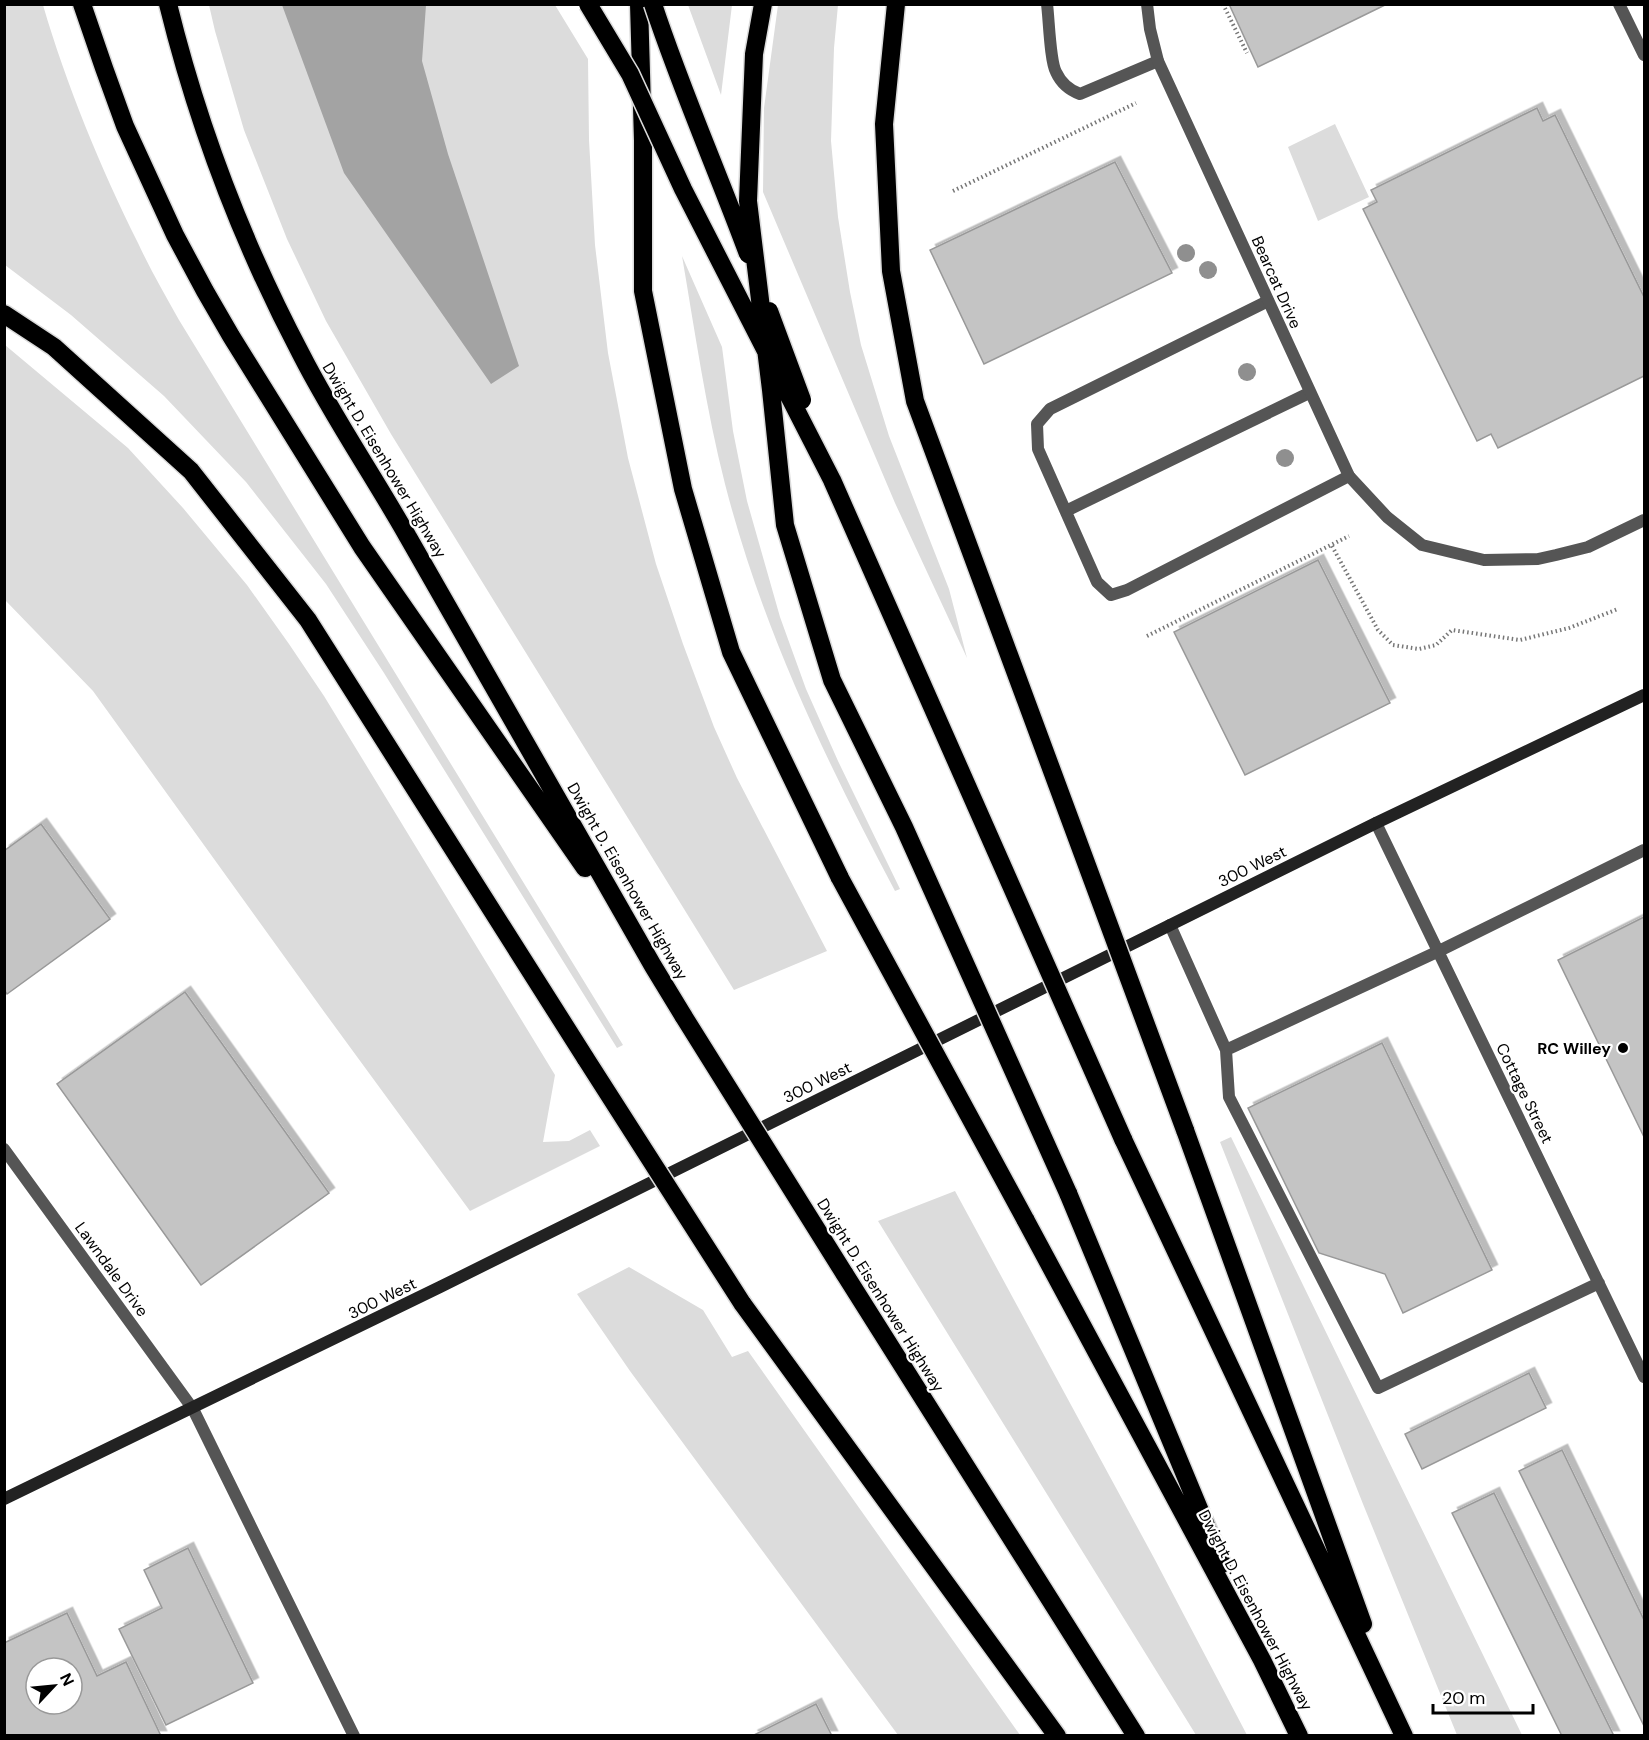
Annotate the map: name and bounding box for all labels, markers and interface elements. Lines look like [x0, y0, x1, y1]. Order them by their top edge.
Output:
street label: Bearcat Drive [1247, 233, 1306, 332]
street label: Dwight D. Eisenhower Highway [318, 359, 451, 562]
street label: Dwight D. Eisenhower Highway [562, 779, 693, 984]
street label: 300 West [1215, 841, 1290, 892]
place label: RC Willey [1537, 1038, 1611, 1059]
street label: Cottage Street [1491, 1040, 1558, 1147]
marker: RC Willey [1616, 1041, 1630, 1055]
street label: 300 West [780, 1057, 855, 1108]
street label: Dwight D. Eisenhower Highway [812, 1194, 949, 1396]
street label: Lawndale Drive [70, 1218, 153, 1321]
street label: 300 West [345, 1273, 420, 1324]
street label: Dwight D. Eisenhower Highway [1194, 1506, 1318, 1714]
north arrow [24, 1656, 84, 1716]
text: N [55, 1670, 79, 1689]
scale bar [1433, 1677, 1534, 1715]
text: 20 m [1442, 1686, 1485, 1710]

